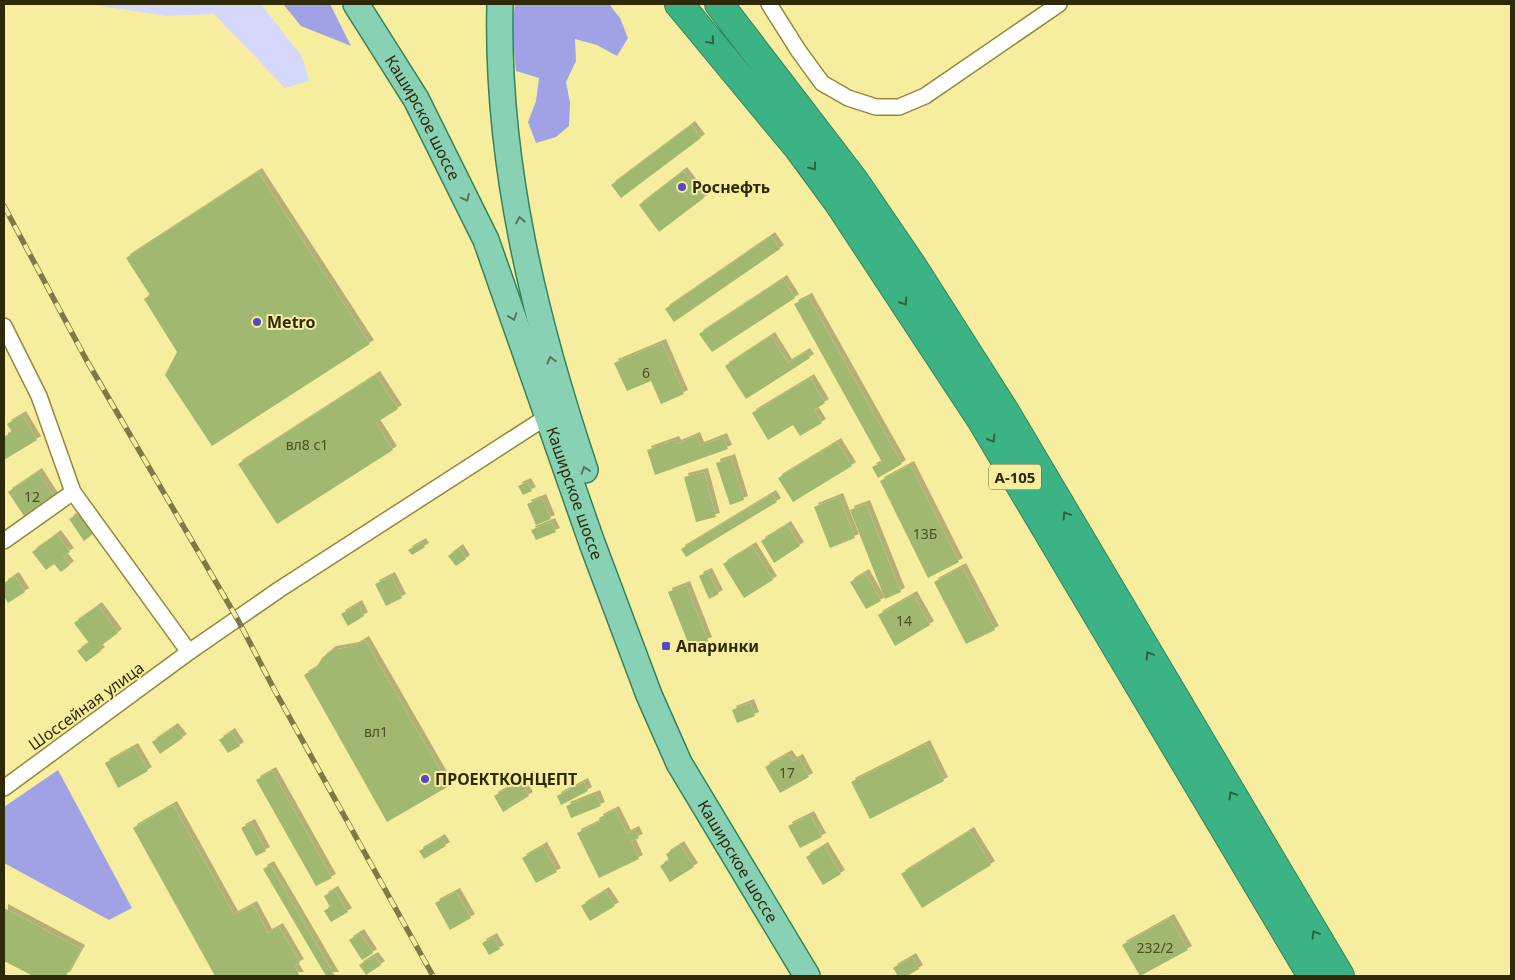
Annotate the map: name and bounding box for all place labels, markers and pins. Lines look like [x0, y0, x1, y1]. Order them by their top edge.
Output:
place label: Роснефть [692, 176, 770, 198]
marker: Роснефть [676, 181, 688, 193]
place label: Metro [267, 311, 315, 333]
marker: Metro [251, 316, 263, 328]
place label: Апаринки [676, 635, 759, 657]
marker: Апаринки [660, 640, 672, 652]
place label: ПРОЕКТКОНЦЕПТ [435, 768, 577, 790]
marker: ПРОЕКТКОНЦЕПТ [419, 773, 431, 785]

